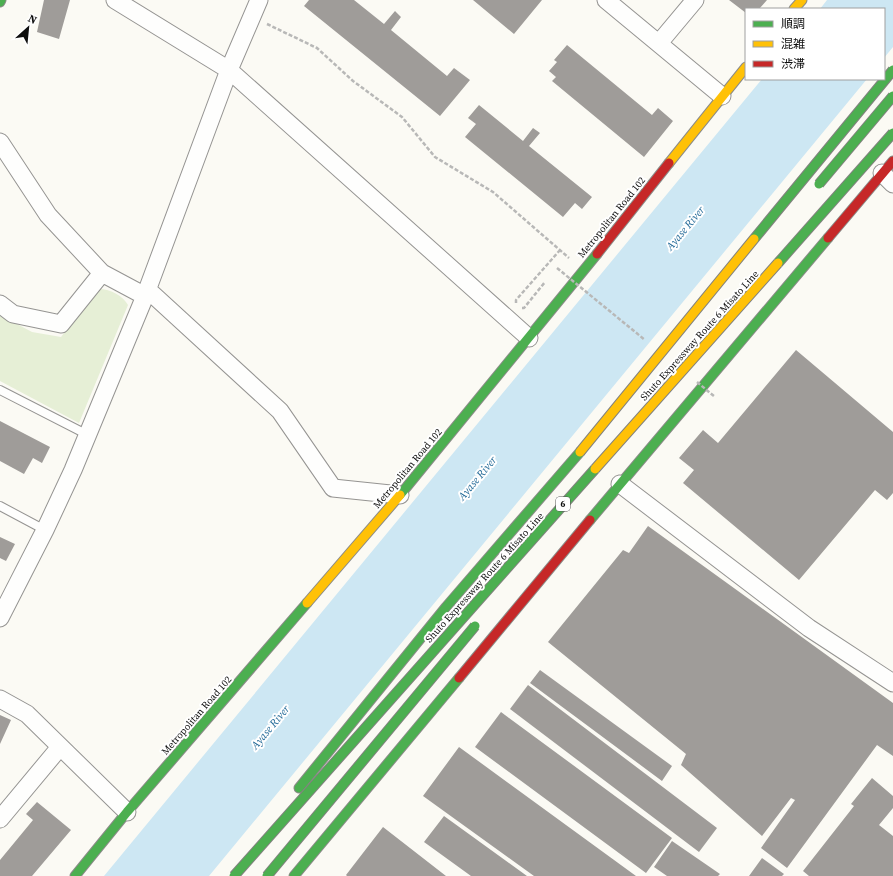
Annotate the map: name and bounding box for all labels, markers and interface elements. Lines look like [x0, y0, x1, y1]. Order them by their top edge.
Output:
north arrow [8, 8, 48, 48]
legend [745, 8, 885, 80]
text: N [25, 11, 39, 28]
text: 順調 [781, 16, 805, 32]
text: 混雑 [781, 36, 805, 52]
text: 渋滞 [781, 56, 805, 72]
street label: Metropolitan Road 102 [575, 174, 648, 260]
water label: Ayase River [662, 203, 709, 254]
street label: Shuto Expressway Route 6 Misato Line [637, 267, 761, 403]
street label: Metropolitan Road 102 [370, 426, 445, 511]
water label: Ayase River [454, 453, 501, 504]
road number: 6 [556, 497, 570, 511]
street label: Shuto Expressway Route 6 Misato Line [422, 509, 546, 645]
street label: Metropolitan Road 102 [158, 673, 234, 758]
water label: Ayase River [247, 702, 294, 753]

